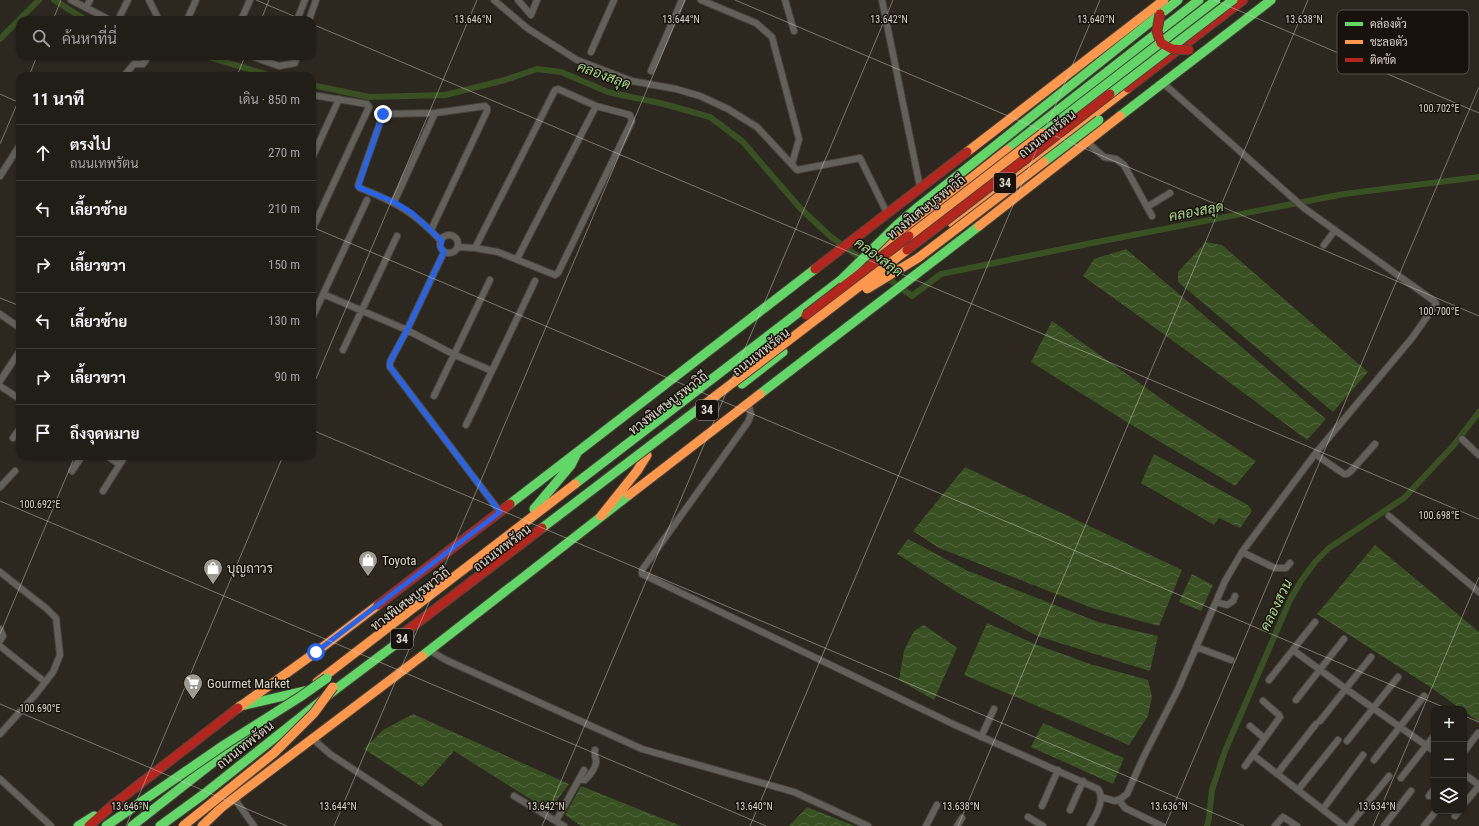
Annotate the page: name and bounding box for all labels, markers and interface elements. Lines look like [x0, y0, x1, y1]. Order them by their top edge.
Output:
legend [1337, 10, 1469, 74]
text: 13.646°N [454, 14, 492, 25]
text: 13.644°N [662, 14, 700, 25]
text: 13.642°N [870, 14, 908, 25]
text: 13.640°N [1077, 14, 1115, 25]
text: 13.638°N [1285, 14, 1323, 25]
search box [16, 16, 316, 60]
text: คล่องตัว [1370, 17, 1407, 31]
icon: search [30, 27, 52, 49]
text: ค้นหาที่นี่ [62, 30, 117, 48]
text: ชะลอตัว [1370, 35, 1408, 49]
text: ติดขัด [1370, 53, 1396, 67]
water label: คลองสลุด [574, 58, 633, 94]
text: 11 นาที [32, 89, 84, 109]
text: เดิน · 850 m [239, 92, 300, 107]
text: 100.702°E [1419, 103, 1460, 114]
route end [374, 105, 392, 123]
street label: ถนนเทพรัตน [1015, 107, 1079, 161]
text: ตรงไป [70, 136, 111, 154]
icon: ahead [32, 142, 54, 164]
text: 270 m [268, 145, 300, 160]
text: ถนนเทพรัตน [70, 156, 139, 171]
street label: ทางพิเศษบูรพาวิถี [883, 170, 969, 244]
road number: 34 [994, 173, 1016, 193]
icon: left [32, 198, 54, 220]
water label: คลองสลุด [1167, 198, 1225, 226]
text: เลี้ยวซ้าย [70, 201, 127, 219]
text: 210 m [268, 201, 300, 216]
water label: คลองสลุด [851, 234, 906, 281]
icon: right [32, 254, 54, 276]
text: เลี้ยวขวา [70, 257, 126, 275]
text: 150 m [268, 257, 300, 272]
text: 100.700°E [1419, 306, 1460, 317]
icon: left [32, 310, 54, 332]
text: เลี้ยวซ้าย [70, 313, 127, 331]
text: 130 m [268, 313, 300, 328]
street label: ถนนเทพรัตน [729, 325, 793, 379]
icon: right [32, 366, 54, 388]
street label: ทางพิเศษบูรพาวิถี [624, 367, 712, 439]
text: เลี้ยวขวา [70, 369, 126, 387]
text: 90 m [274, 369, 300, 384]
road number: 34 [696, 400, 718, 420]
icon: arrive [32, 422, 54, 444]
text: ถึงจุดหมาย [70, 425, 140, 443]
text: 100.692°E [20, 499, 61, 510]
text: 100.698°E [1419, 510, 1460, 521]
street label: ถนนเทพรัตน [470, 521, 534, 575]
shop icon: Toyota [357, 549, 379, 577]
place label: Toyota [382, 553, 417, 568]
shop icon: บุญถาวร [202, 557, 224, 585]
place label: บุญถาวร [227, 561, 273, 578]
street label: ทางพิเศษบูรพาวิถี [366, 563, 454, 635]
water label: คลองสวน [1257, 577, 1295, 633]
road number: 34 [391, 629, 413, 649]
route start [307, 643, 325, 661]
supermarket icon: Gourmet Market [182, 672, 204, 700]
place label: Gourmet Market [207, 676, 290, 691]
text: 100.690°E [20, 703, 61, 714]
map controls [1431, 706, 1467, 814]
button: + [1431, 706, 1467, 742]
street label: ถนนเทพรัตน [213, 718, 277, 772]
button: − [1431, 742, 1467, 778]
button: layers [1431, 778, 1467, 814]
text: 13.646°N [111, 801, 149, 812]
text: 13.644°N [319, 801, 357, 812]
text: 13.642°N [527, 801, 565, 812]
text: 13.640°N [735, 801, 773, 812]
text: 13.638°N [942, 801, 980, 812]
text: 13.636°N [1150, 801, 1188, 812]
text: 13.634°N [1358, 801, 1396, 812]

